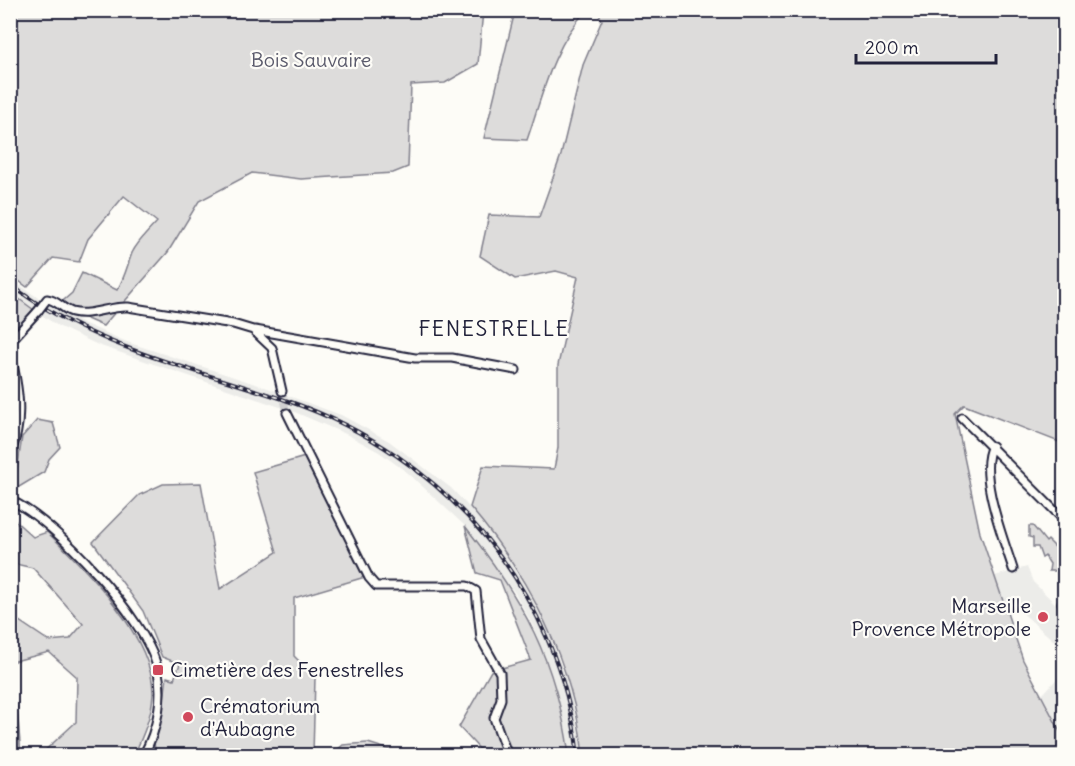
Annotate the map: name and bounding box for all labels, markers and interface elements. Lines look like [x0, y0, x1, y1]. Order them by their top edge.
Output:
scale bar [856, 27, 996, 65]
text: 200 m [865, 36, 919, 59]
park label: Bois Sauvaire [251, 47, 371, 72]
district label: FENESTRELLE [418, 315, 570, 342]
place label: Marseille Provence Métropole [852, 593, 1031, 641]
marker: Marseille Provence Métropole [1036, 610, 1050, 624]
place label: Cimetière des Fenestrelles [170, 657, 404, 682]
marker: Cimetière des Fenestrelles [151, 663, 165, 677]
place label: Crématorium d'Aubagne [200, 693, 320, 741]
marker: Crématorium d'Aubagne [181, 710, 195, 724]

